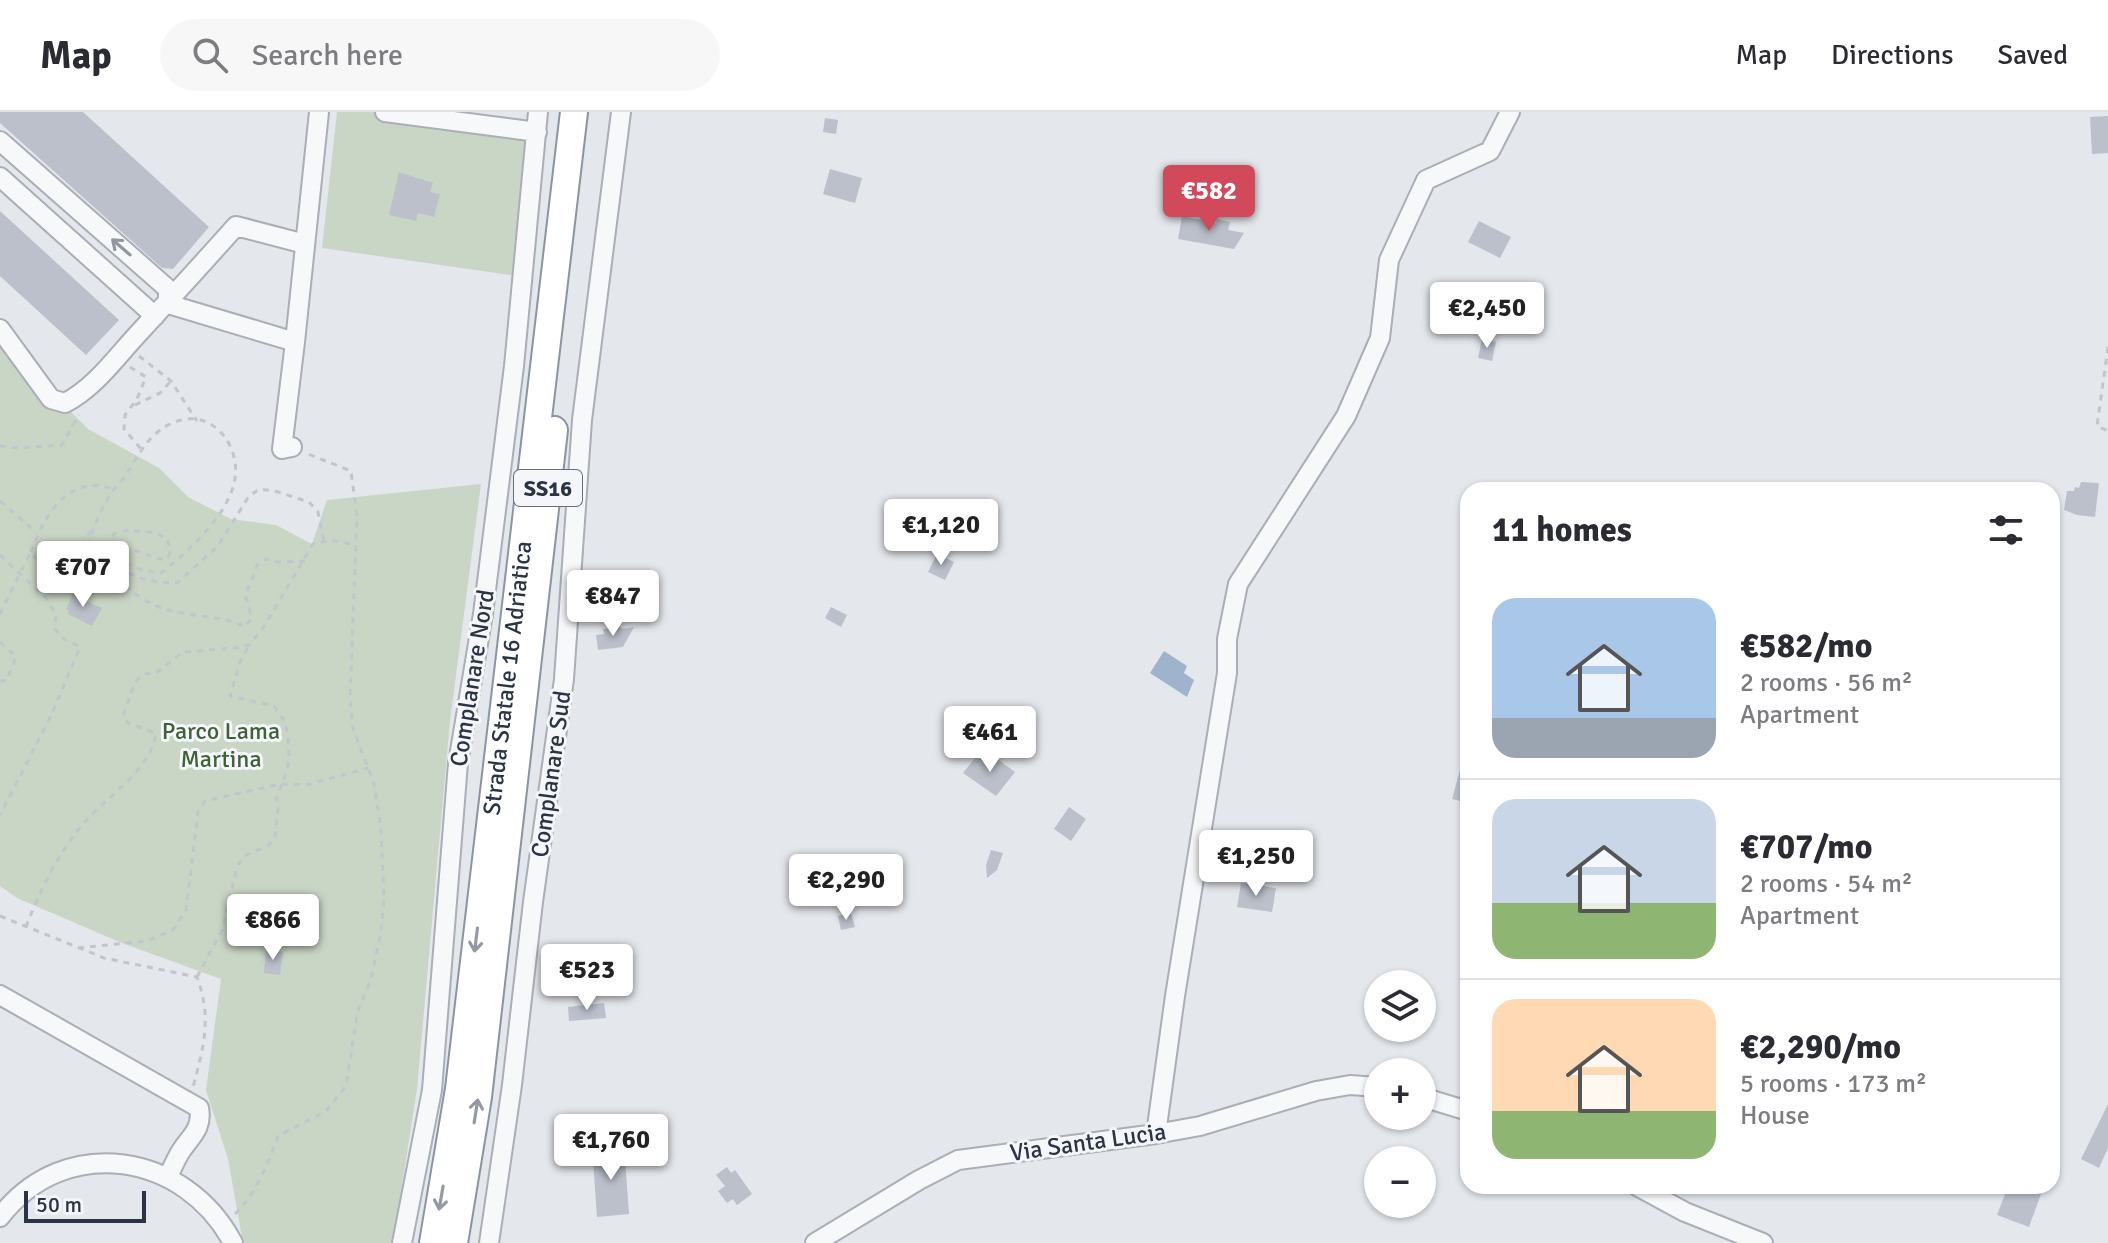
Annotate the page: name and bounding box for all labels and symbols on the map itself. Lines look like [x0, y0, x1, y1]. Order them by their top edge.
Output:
pin: €582 [1162, 165, 1256, 233]
one-way arrow [112, 239, 132, 257]
pin: €2,450 [1422, 282, 1552, 350]
road number: SS16 [514, 470, 582, 506]
pin: €1,120 [876, 499, 1006, 567]
street label: Strada Statale 16 Adriatica [476, 539, 538, 817]
pin: €707 [36, 541, 130, 609]
pin: €847 [566, 570, 660, 638]
street label: Complanare Nord [443, 587, 501, 769]
street label: Complanare Sud [524, 689, 578, 859]
pin: €461 [943, 706, 1037, 774]
park label: Parco Lama Martina [162, 716, 280, 774]
pin: €1,250 [1191, 830, 1321, 898]
pin: €2,290 [781, 854, 911, 922]
pin: €866 [226, 894, 320, 962]
one-way arrow [469, 926, 484, 953]
pin: €523 [540, 944, 634, 1012]
one-way arrow [469, 1099, 484, 1124]
pin: €1,760 [546, 1114, 676, 1182]
street label: Via Santa Lucia [1008, 1116, 1168, 1168]
one-way arrow [433, 1184, 448, 1210]
scale bar [24, 1187, 146, 1223]

